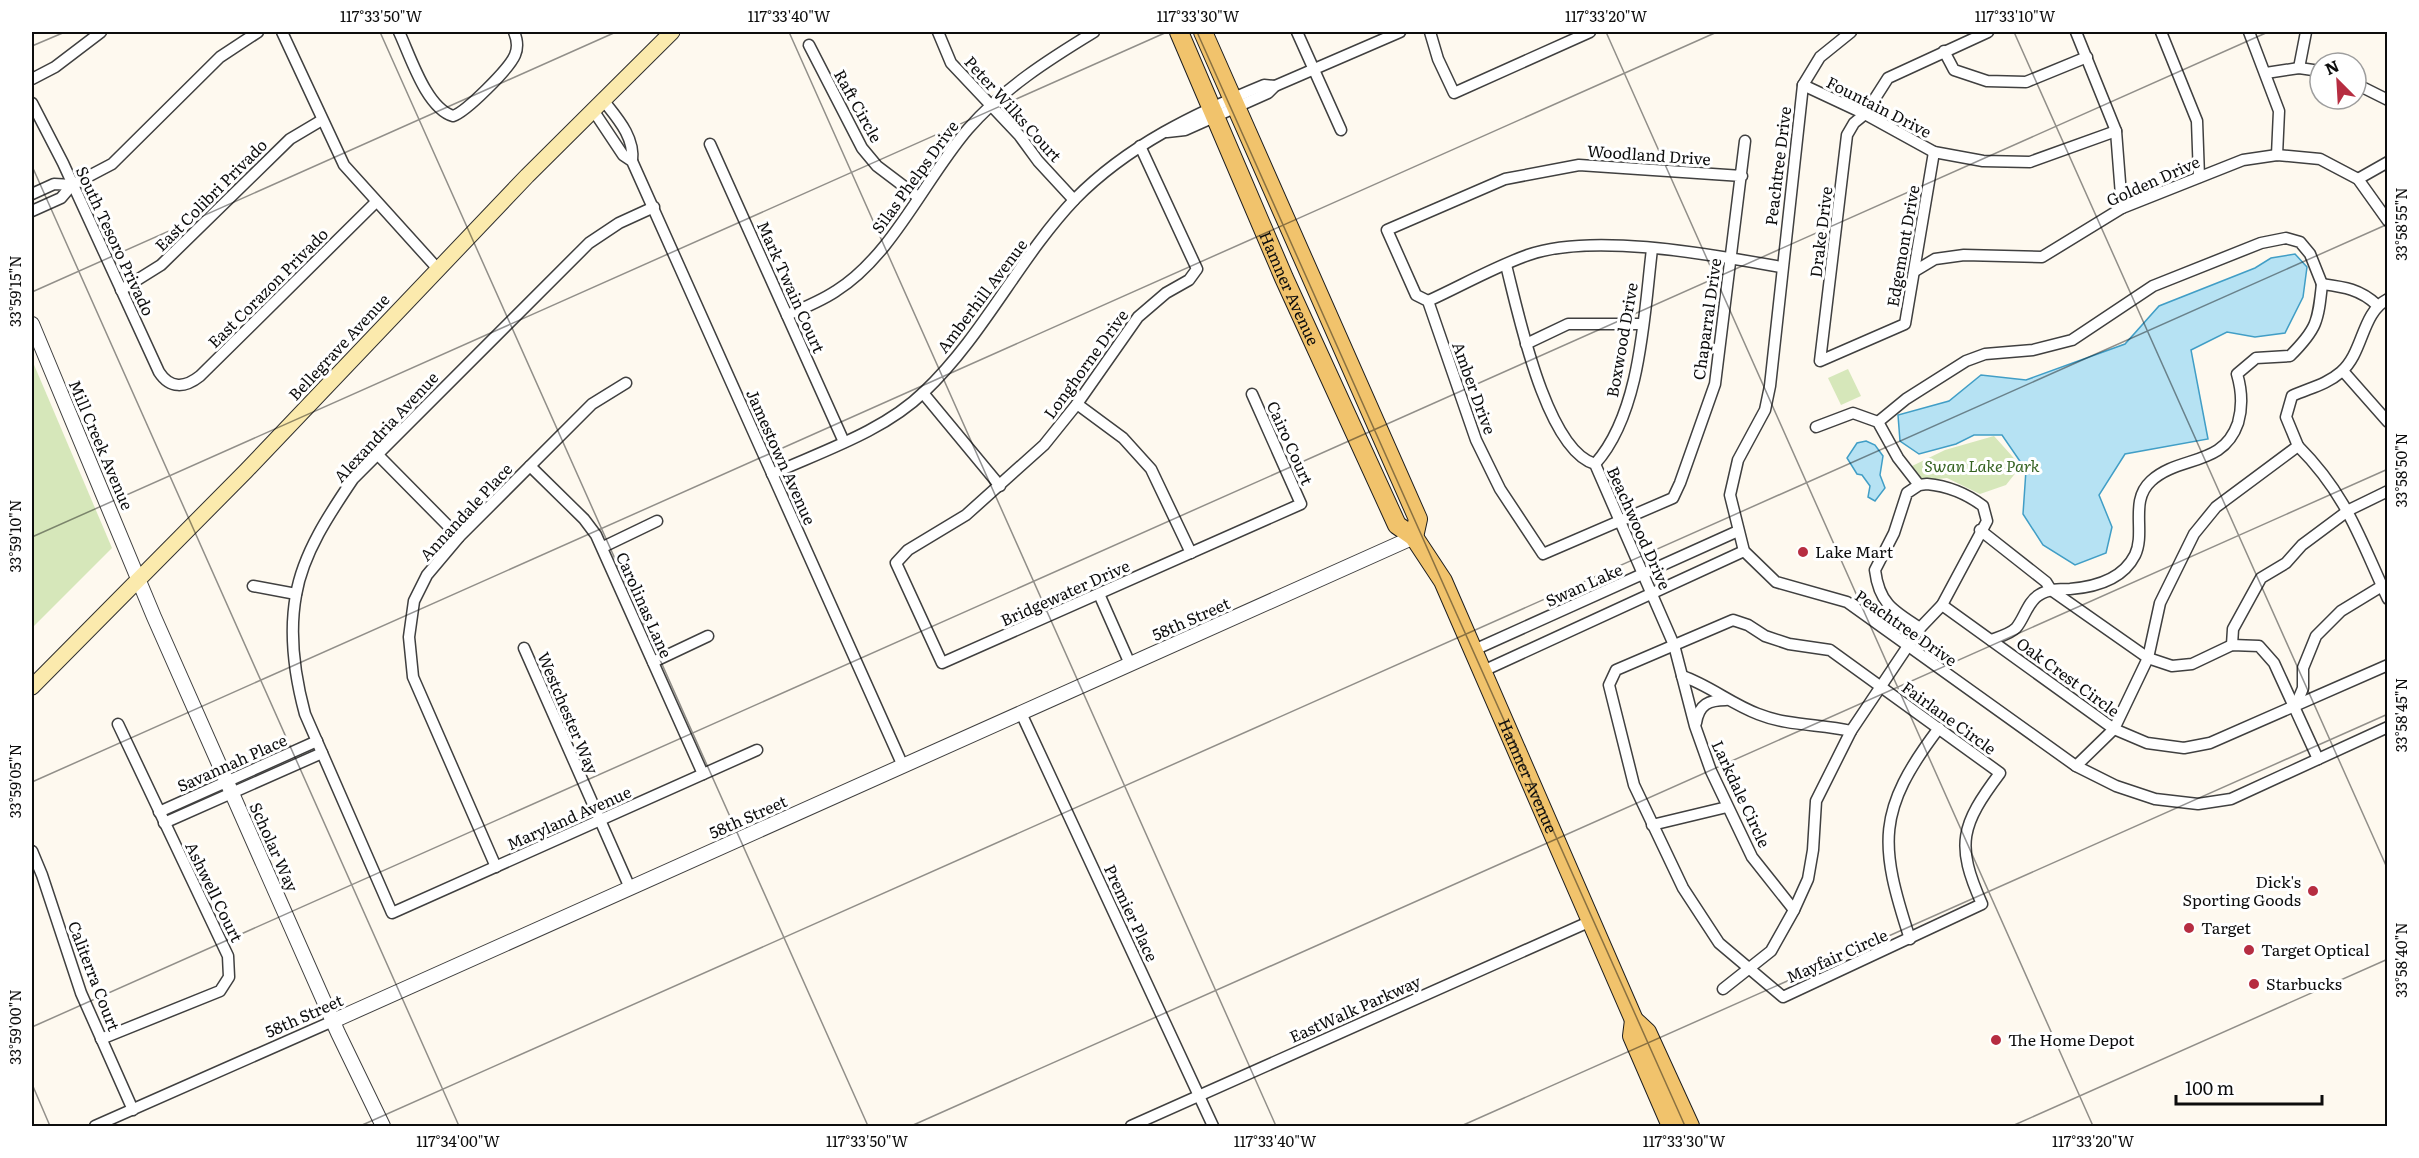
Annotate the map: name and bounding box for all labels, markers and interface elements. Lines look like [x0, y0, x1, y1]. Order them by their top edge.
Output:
text: 117°33'50"W [340, 4, 423, 27]
text: 117°33'40"W [748, 4, 831, 27]
text: 117°33'30"W [1157, 4, 1240, 27]
text: 117°33'20"W [1565, 4, 1648, 27]
text: 117°33'10"W [1975, 4, 2056, 27]
street label: Peter Wilks Court [959, 50, 1068, 167]
north arrow [2308, 51, 2368, 111]
text: N [2320, 53, 2343, 80]
street label: Raft Circle [829, 65, 889, 146]
street label: Fountain Drive [1823, 69, 1936, 143]
street label: Peachtree Drive [1758, 105, 1796, 227]
street label: Silas Phelps Drive [865, 115, 963, 238]
street label: East Colibri Privado [149, 133, 272, 256]
street label: Woodland Drive [1586, 138, 1712, 170]
street label: Golden Drive [2102, 149, 2203, 211]
street label: South Tesoro Privado [71, 162, 161, 319]
street label: Edgemont Drive [1880, 183, 1925, 309]
street label: Drake Drive [1803, 185, 1837, 279]
text: 33°58'55"N [2389, 187, 2412, 261]
street label: Mark Twain Court [752, 217, 832, 357]
street label: East Corazon Privado [202, 222, 333, 353]
street label: Hamner Avenue [1254, 227, 1326, 349]
street label: Amberhill Avenue [930, 233, 1032, 358]
text: 33°59'15"N [3, 255, 26, 327]
street label: Chaparral Drive [1686, 256, 1726, 381]
street label: Boxwood Drive [1599, 281, 1643, 399]
street label: Bellegrave Avenue [282, 287, 394, 405]
street label: Longhorne Drive [1037, 304, 1133, 423]
street label: Amber Drive [1447, 338, 1503, 437]
street label: Alexandria Avenue [327, 366, 443, 487]
street label: Mill Creek Avenue [64, 376, 140, 513]
street label: Jamestown Avenue [741, 385, 823, 528]
street label: Cairo Court [1262, 397, 1320, 489]
text: 33°58'50"N [2389, 433, 2412, 507]
park label: Swan Lake Park [1924, 453, 2040, 477]
street label: Annandale Place [413, 457, 517, 566]
street label: Beachwood Drive [1602, 462, 1678, 593]
text: 33°59'10"N [3, 500, 26, 572]
place label: Lake Mart [1815, 539, 1894, 563]
marker: Lake Mart [1796, 545, 1810, 559]
street label: Carolinas Lane [611, 548, 679, 661]
street label: Bridgewater Drive [996, 553, 1133, 631]
street label: Swan Lake [1541, 556, 1626, 612]
street label: Peachtree Drive [1851, 583, 1963, 671]
street label: 58th Street [1148, 590, 1234, 646]
street label: Oak Crest Circle [2012, 631, 2125, 722]
street label: Westchester Way [532, 648, 606, 778]
street label: Fairlane Circle [1897, 675, 2002, 760]
text: 33°58'45"N [2389, 678, 2412, 752]
street label: Hamner Avenue [1493, 714, 1564, 837]
street label: Savannah Place [173, 727, 290, 797]
street label: Larkdale Circle [1707, 736, 1777, 851]
text: 33°59'05"N [3, 744, 26, 818]
street label: Maryland Avenue [503, 779, 635, 855]
street label: 58th Street [705, 788, 791, 844]
street label: Scholar Way [244, 798, 306, 896]
street label: Ashwell Court [180, 837, 250, 946]
street label: Premier Place [1099, 860, 1165, 965]
place label: Dick's Sporting Goods [2182, 869, 2301, 911]
marker: Dick's Sporting Goods [2306, 884, 2320, 898]
place label: Target [2201, 915, 2251, 939]
street label: Caliterra Court [63, 917, 127, 1035]
marker: Target [2182, 921, 2196, 935]
street label: Mayfair Circle [1782, 922, 1891, 988]
text: 33°58'40"N [2389, 922, 2412, 998]
place label: Target Optical [2261, 937, 2370, 961]
marker: Target Optical [2242, 943, 2256, 957]
street label: EastWalk Parkway [1285, 968, 1425, 1048]
place label: Starbucks [2266, 971, 2342, 995]
marker: Starbucks [2247, 977, 2261, 991]
street label: 58th Street [261, 987, 347, 1043]
text: 33°59'00"N [3, 989, 26, 1065]
place label: The Home Depot [2008, 1027, 2135, 1051]
marker: The Home Depot [1989, 1033, 2003, 1047]
scale bar [2176, 1068, 2322, 1106]
text: 100 m [2185, 1074, 2234, 1101]
text: 117°34'00"W [416, 1129, 500, 1152]
text: 117°33'50"W [826, 1129, 909, 1152]
text: 117°33'40"W [1234, 1129, 1317, 1152]
text: 117°33'30"W [1643, 1129, 1726, 1152]
text: 117°33'20"W [2052, 1129, 2135, 1152]

